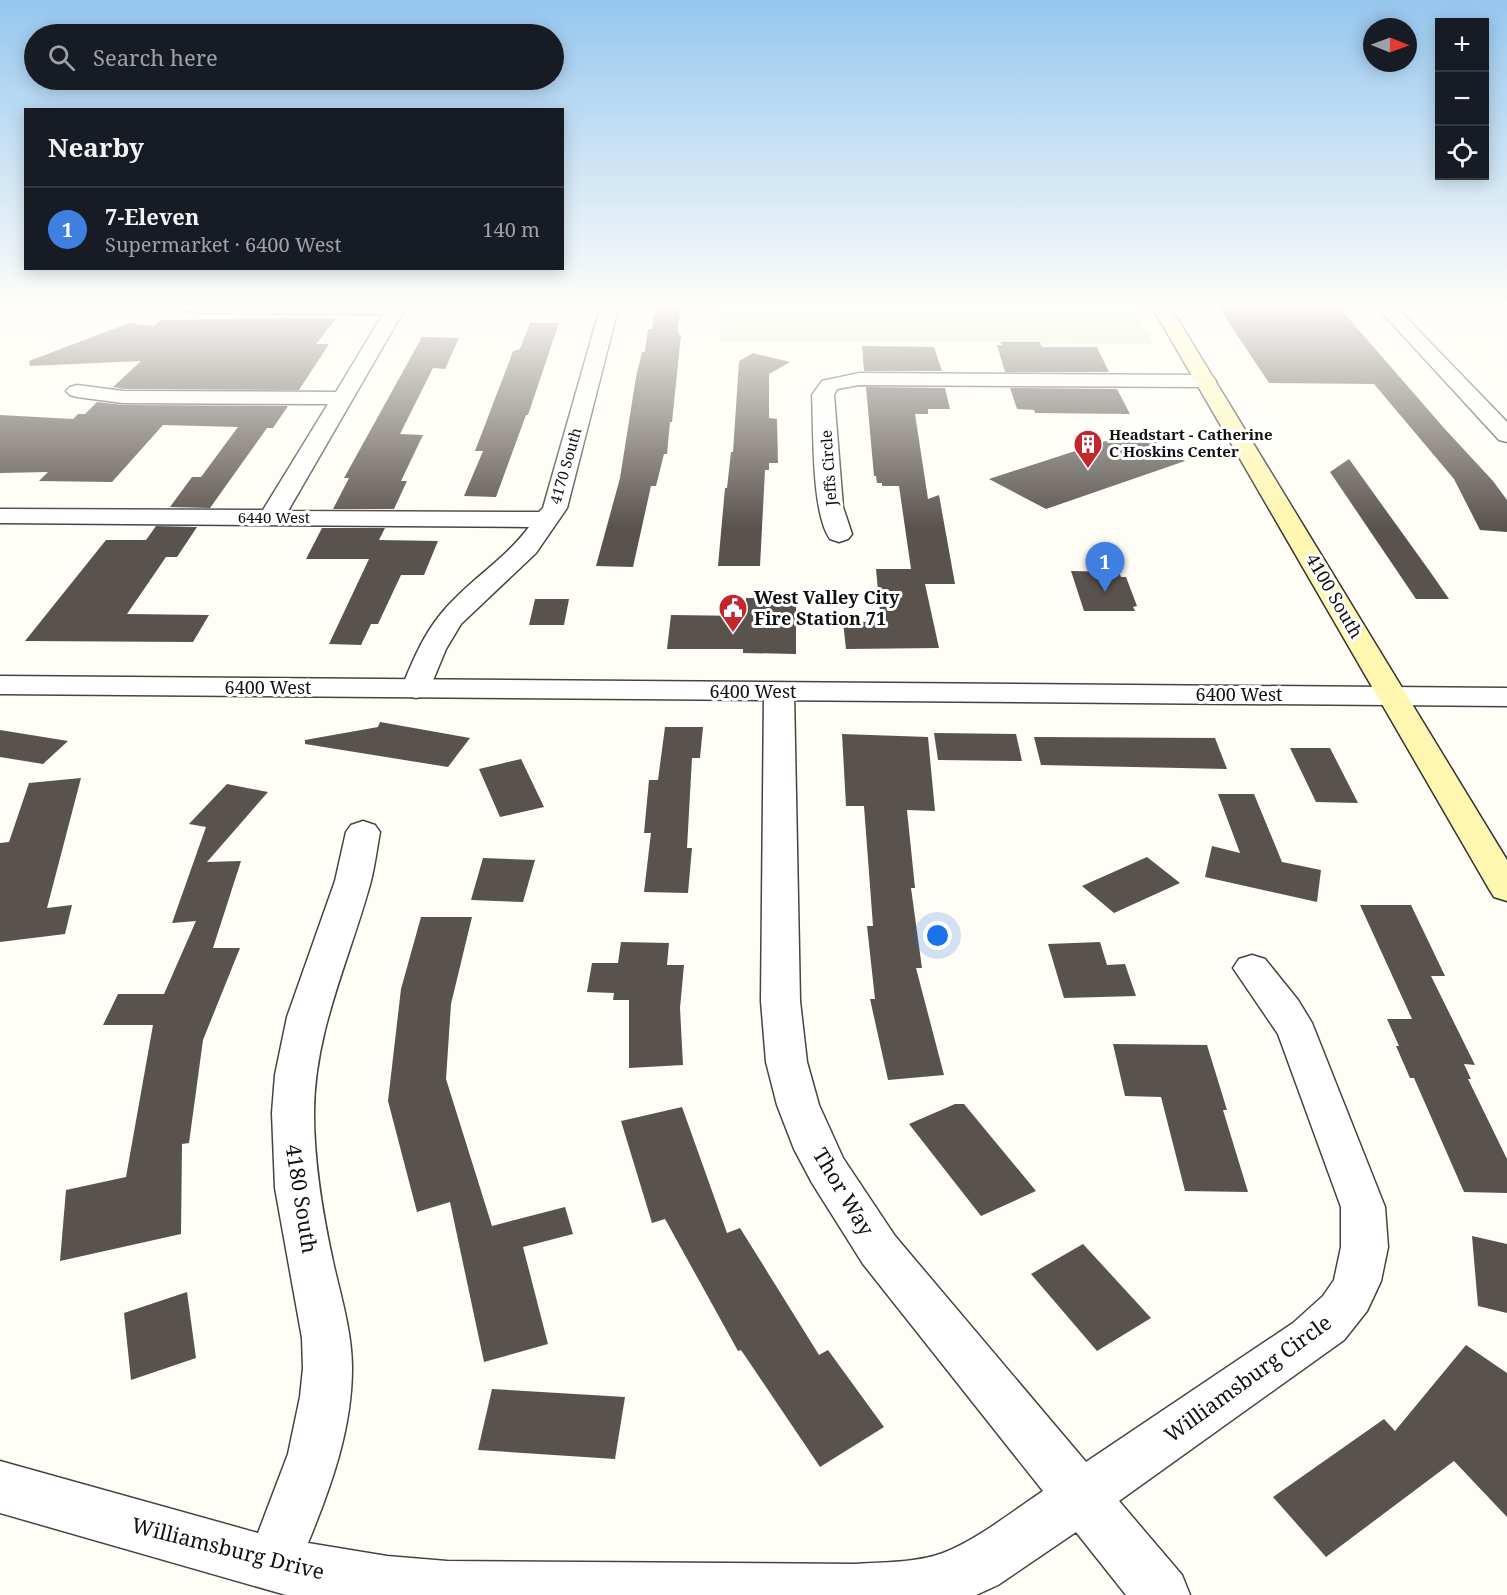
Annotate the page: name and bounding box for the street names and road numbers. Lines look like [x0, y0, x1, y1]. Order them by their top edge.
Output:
street label: 4170 South [545, 425, 586, 506]
street label: Jeffs Circle [815, 430, 841, 508]
street label: 6440 West [238, 507, 310, 527]
street label: 4100 South [1301, 549, 1369, 642]
street label: 6400 West [225, 675, 311, 699]
street label: 6400 West [710, 679, 796, 703]
street label: 6400 West [1196, 682, 1282, 706]
street label: 4180 South [280, 1142, 324, 1255]
street label: Thor Way [807, 1143, 881, 1241]
street label: Williamsburg Circle [1158, 1308, 1337, 1448]
street label: Williamsburg Drive [129, 1511, 328, 1586]

